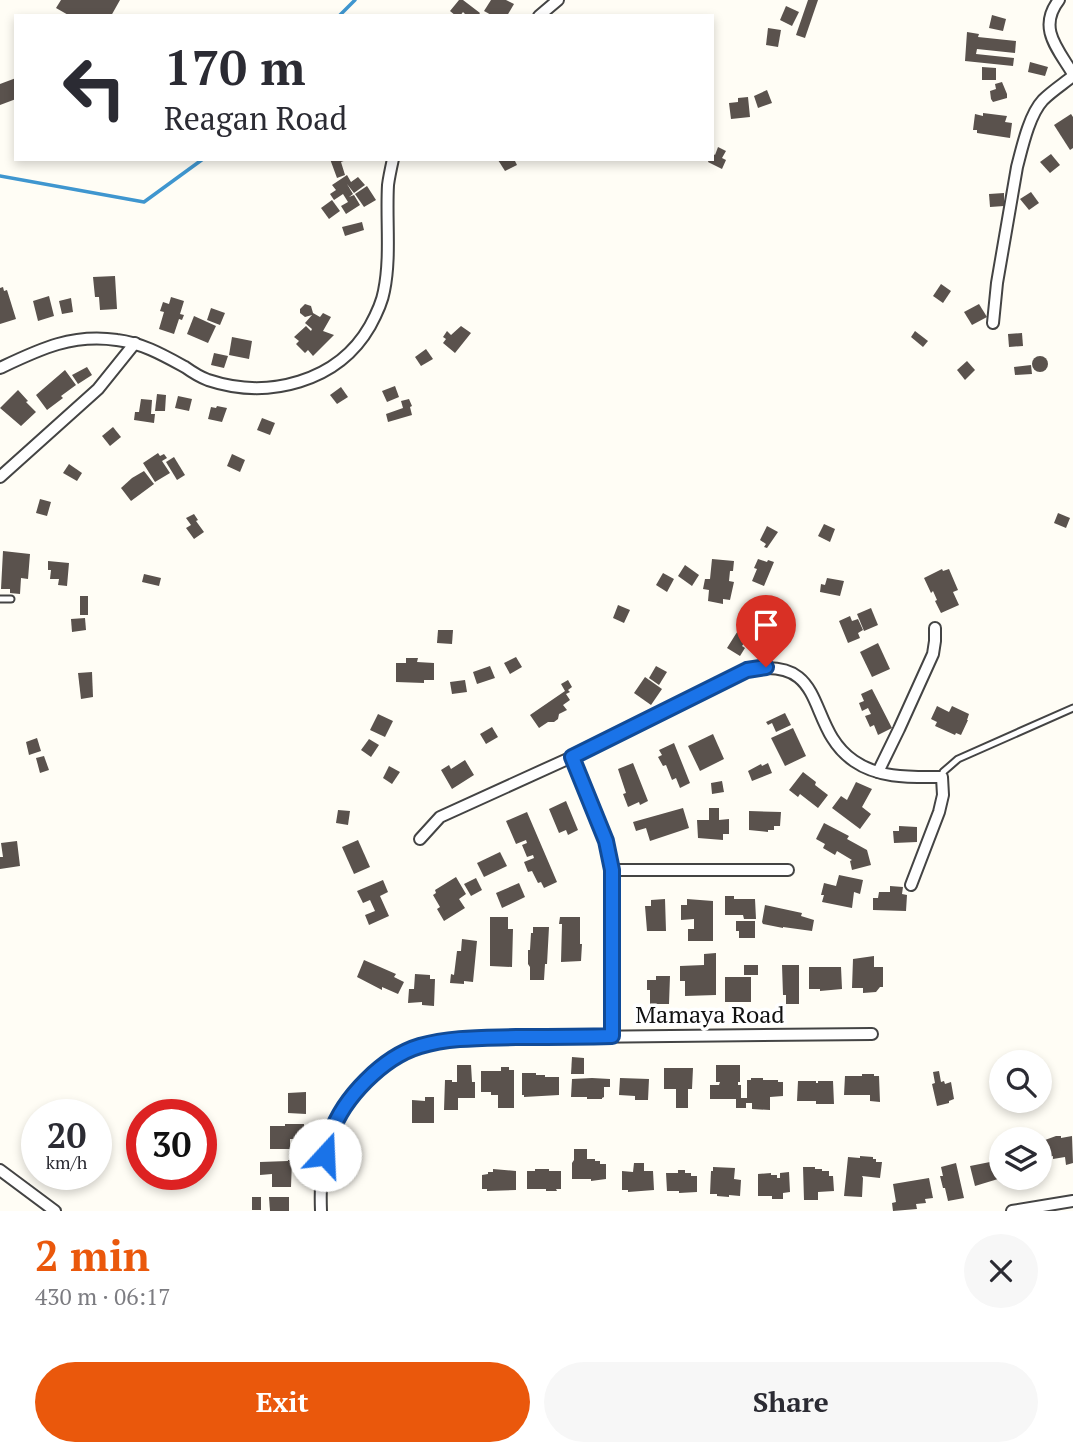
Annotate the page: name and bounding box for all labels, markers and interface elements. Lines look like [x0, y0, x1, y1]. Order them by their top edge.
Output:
text: 170 m [164, 34, 306, 99]
icon: left [49, 42, 140, 133]
text: Reagan Road [164, 97, 347, 139]
pin [736, 595, 796, 667]
icon: arrive [747, 606, 785, 644]
street label: Mamaya Road [635, 998, 785, 1030]
map controls [989, 1050, 1052, 1190]
button: search [989, 1050, 1052, 1113]
speed limit sign: 30 [126, 1099, 217, 1190]
text: 20 [47, 1112, 86, 1158]
position arrow [288, 1118, 362, 1192]
button: layers [989, 1127, 1052, 1190]
text: km/h [46, 1150, 87, 1174]
text: 2 min [35, 1227, 150, 1283]
button: close [964, 1234, 1038, 1308]
text: 430 m · 06:17 [35, 1281, 170, 1312]
button: Exit [35, 1362, 530, 1442]
button: Share [544, 1362, 1038, 1442]

